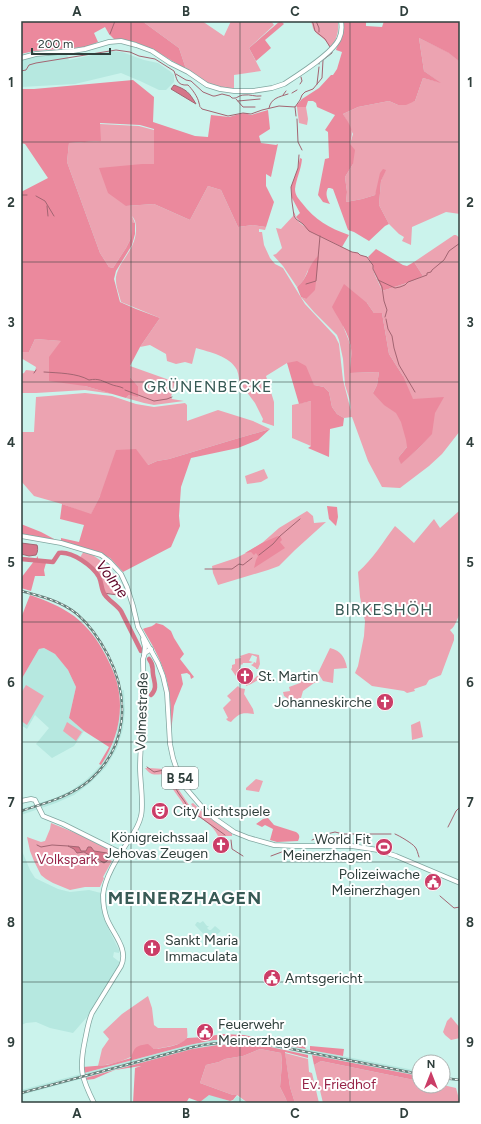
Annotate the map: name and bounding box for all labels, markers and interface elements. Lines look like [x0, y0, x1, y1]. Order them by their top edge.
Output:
text: A [72, 4, 82, 19]
text: B [182, 4, 190, 19]
text: C [290, 4, 300, 19]
text: D [399, 4, 409, 19]
scale bar [32, 30, 110, 56]
text: 200 m [38, 37, 73, 51]
text: 1 [8, 75, 14, 90]
text: 1 [467, 75, 473, 90]
text: 2 [7, 195, 15, 210]
text: 2 [466, 195, 474, 210]
text: 3 [7, 315, 15, 330]
text: 3 [466, 315, 474, 330]
district label: GRÜNENBECKE [144, 377, 272, 396]
text: 4 [7, 435, 15, 450]
text: 4 [466, 435, 474, 450]
text: 5 [7, 555, 15, 570]
text: 5 [466, 555, 474, 570]
water label: Volme [92, 556, 132, 602]
district label: BIRKESHÖH [335, 600, 433, 619]
church icon: St. Martin [235, 666, 255, 686]
place label: St. Martin [258, 668, 319, 685]
street label: Volmestraße [132, 672, 152, 752]
text: 6 [7, 675, 15, 690]
text: 6 [466, 675, 474, 690]
church icon: Johanneskirche [375, 692, 395, 712]
place label: Johanneskirche [274, 694, 372, 711]
road number: B 54 [162, 767, 198, 789]
text: 7 [7, 795, 15, 810]
text: 7 [466, 795, 474, 810]
theatre icon: City Lichtspiele [150, 801, 170, 821]
place label: City Lichtspiele [173, 803, 270, 820]
place label: Königreichssaal Jehovas Zeugen [105, 829, 208, 862]
place label: World Fit Meinerzhagen [283, 831, 371, 864]
church icon: Königreichssaal Jehovas Zeugen [211, 835, 231, 855]
sports icon: World Fit Meinerzhagen [374, 837, 394, 857]
park label: Volkspark [37, 851, 98, 868]
place label: Polizeiwache Meinerzhagen [332, 866, 420, 899]
public building icon: Polizeiwache Meinerzhagen [423, 872, 443, 892]
district label: MEINERZHAGEN [108, 887, 262, 909]
text: 8 [7, 915, 15, 930]
text: 8 [466, 915, 474, 930]
place label: Sankt Maria Immaculata [165, 932, 238, 965]
church icon: Sankt Maria Immaculata [142, 938, 162, 958]
public building icon: Amtsgericht [262, 968, 282, 988]
place label: Amtsgericht [285, 970, 363, 987]
place label: Feuerwehr Meinerzhagen [218, 1016, 307, 1049]
public building icon: Feuerwehr Meinerzhagen [195, 1022, 215, 1042]
text: 9 [7, 1035, 15, 1050]
text: 9 [466, 1035, 474, 1050]
north arrow [411, 1054, 451, 1094]
text: N [427, 1058, 435, 1071]
park label: Ev. Friedhof [302, 1076, 377, 1093]
text: A [72, 1106, 82, 1121]
text: B [182, 1106, 190, 1121]
text: C [290, 1106, 300, 1121]
text: D [399, 1106, 409, 1121]

